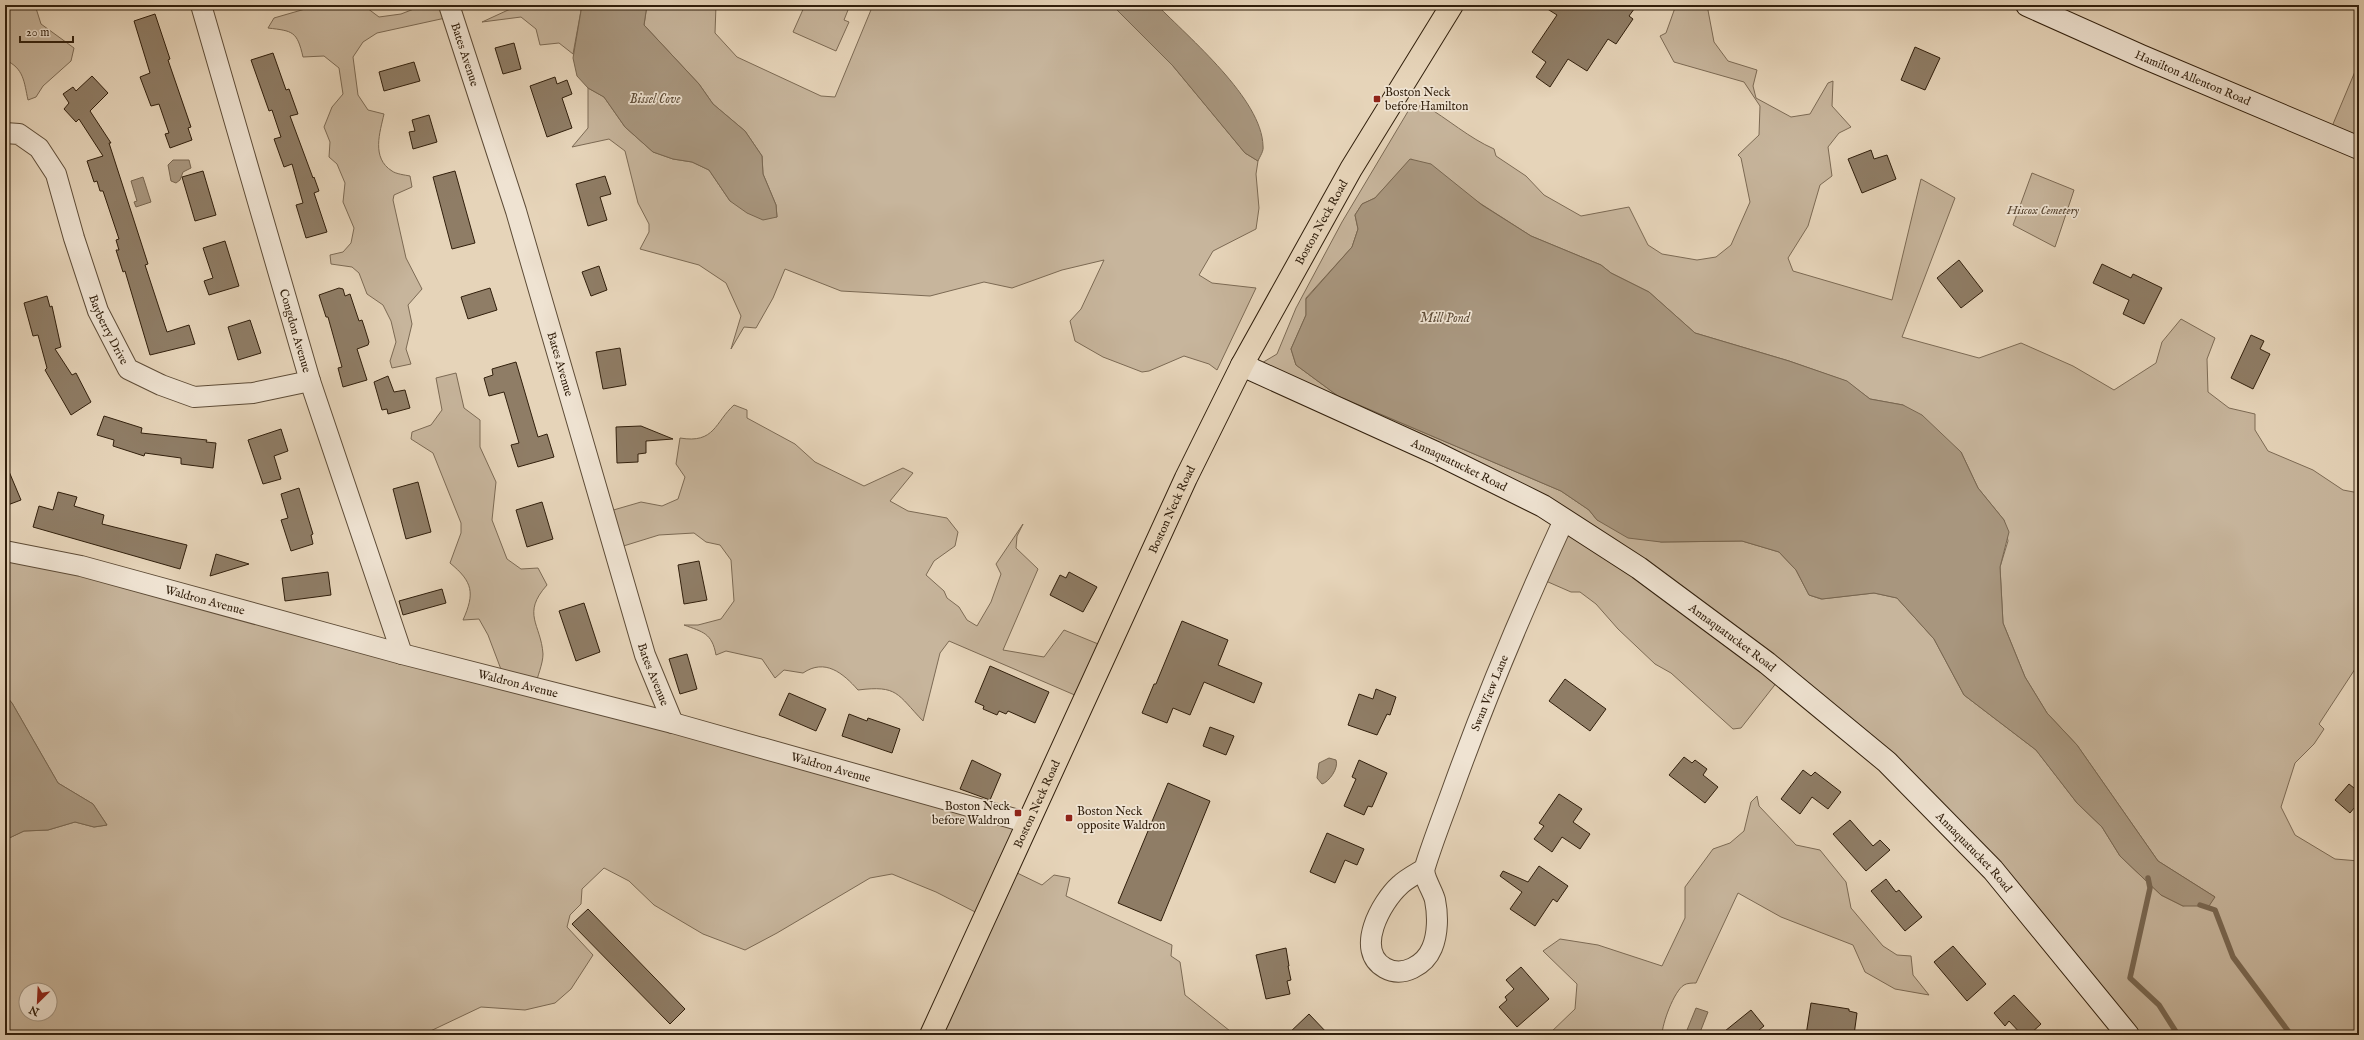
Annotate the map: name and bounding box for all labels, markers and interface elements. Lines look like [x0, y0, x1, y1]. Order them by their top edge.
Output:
scale bar [20, 18, 73, 44]
street label: Bates Avenue [447, 21, 482, 89]
text: 20 m [26, 25, 49, 40]
street label: Hamilton Allenton Road [2132, 47, 2253, 110]
place label: Boston Neck before Hamilton [1385, 85, 1469, 114]
water label: Bissel Cove [629, 91, 681, 108]
marker: Boston Neck before Hamilton [1372, 94, 1382, 104]
street label: Boston Neck Road [1292, 177, 1352, 268]
park label: Hiscox Cemetery [2006, 203, 2080, 218]
street label: Congdon Avenue [276, 287, 314, 375]
street label: Bayberry Drive [85, 293, 132, 368]
water label: Mill Pond [1420, 310, 1471, 327]
street label: Bates Avenue [544, 330, 577, 399]
street label: Annaquatucket Road [1408, 435, 1510, 495]
street label: Boston Neck Road [1145, 463, 1199, 556]
street label: Waldron Avenue [163, 582, 247, 619]
street label: Annaquatucket Road [1685, 600, 1779, 675]
street label: Bates Avenue [634, 641, 672, 709]
street label: Swan View Lane [1468, 652, 1512, 733]
street label: Waldron Avenue [476, 667, 560, 702]
street label: Waldron Avenue [789, 750, 873, 786]
street label: Boston Neck Road [1011, 757, 1064, 851]
place label: Boston Neck before Waldron [932, 799, 1011, 828]
place label: Boston Neck opposite Waldron [1077, 804, 1166, 834]
marker: Boston Neck before Waldron [1013, 808, 1023, 818]
street label: Annaquatucket Road [1932, 808, 2015, 896]
marker: Boston Neck opposite Waldron [1064, 813, 1074, 823]
north arrow [18, 982, 58, 1022]
text: N [27, 1002, 42, 1019]

